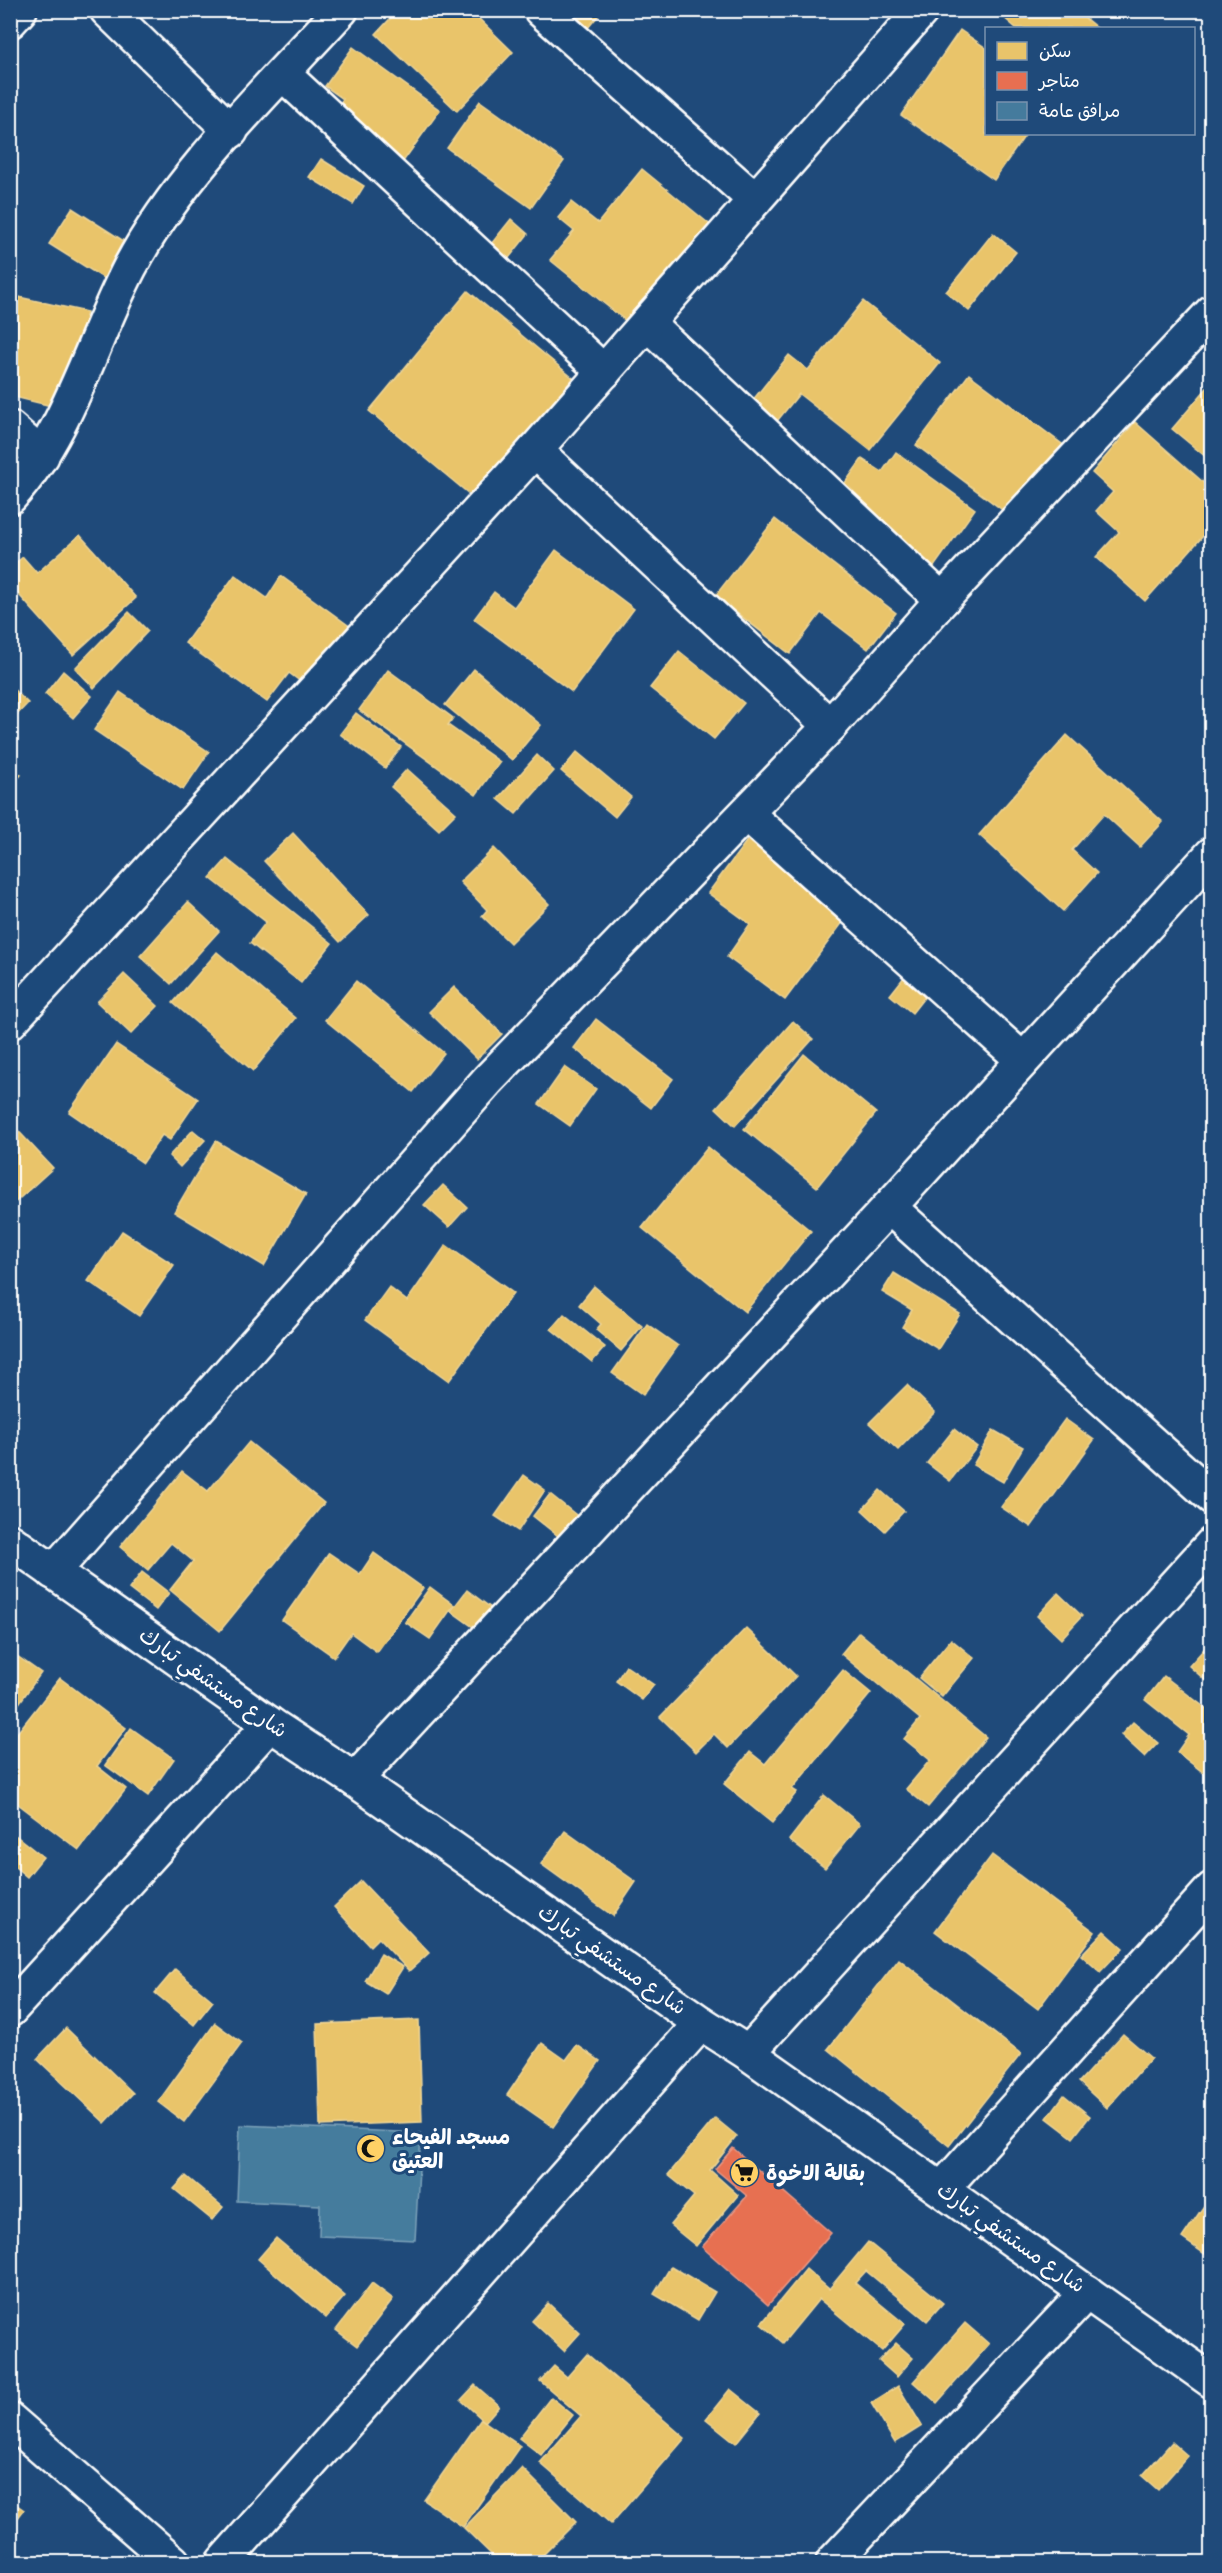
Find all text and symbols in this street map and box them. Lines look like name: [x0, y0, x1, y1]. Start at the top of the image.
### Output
legend: [985, 27, 1195, 135]
text: سكن: [1039, 40, 1071, 63]
text: متاجر: [1037, 70, 1080, 93]
text: مرافق عامة: [1039, 100, 1120, 123]
street label: شارع مستشفي تبارك: [131, 1622, 293, 1748]
street label: شارع مستشفي تبارك: [530, 1899, 692, 2025]
place label: مسجد الفيحاء العتيق: [392, 2124, 510, 2175]
mosque icon: مسجد الفيحاء العتيق: [355, 2133, 387, 2165]
supermarket icon: بقالة الاخوة: [729, 2157, 761, 2189]
place label: بقالة الاخوة: [766, 2160, 865, 2187]
street label: شارع مستشفي تبارك: [929, 2177, 1091, 2303]

